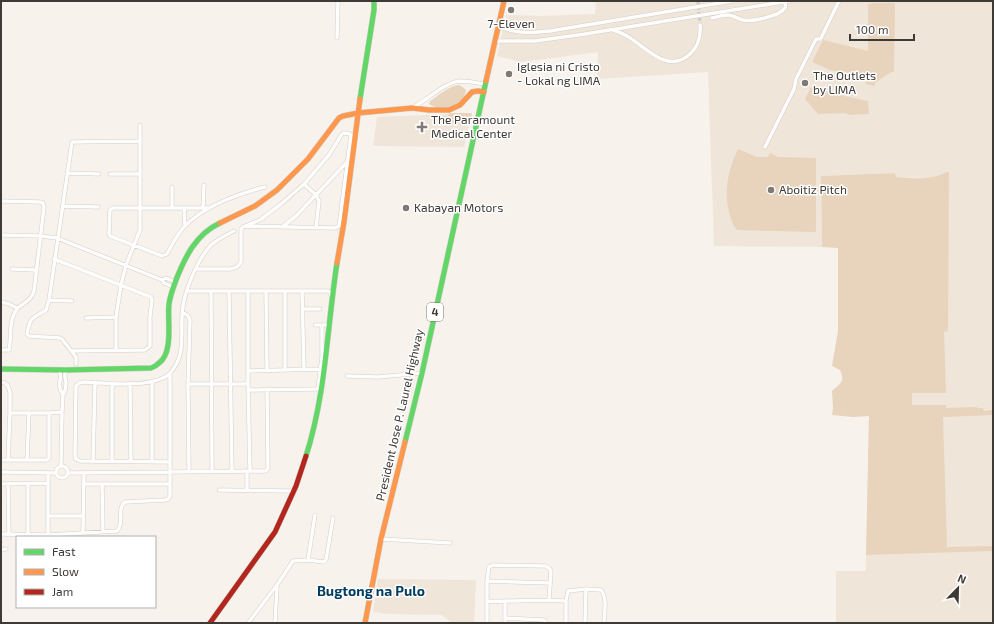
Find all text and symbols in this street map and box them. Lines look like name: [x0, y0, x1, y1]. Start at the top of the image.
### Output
marker: 7-Eleven: [506, 5, 516, 15]
place label: 7-Eleven: [487, 16, 535, 30]
scale bar: [850, 16, 914, 42]
text: 100 m: [856, 22, 888, 36]
place label: Iglesia ni Cristo - Lokal ng LIMA: [517, 59, 601, 87]
place label: The Outlets by LIMA: [813, 68, 876, 96]
marker: Iglesia ni Cristo - Lokal ng LIMA: [504, 69, 514, 79]
marker: The Outlets by LIMA: [800, 78, 810, 88]
place label: The Paramount Medical Center: [431, 112, 515, 140]
marker: The Paramount Medical Center: [416, 121, 428, 133]
place label: Aboitiz Pitch: [779, 182, 847, 196]
marker: Aboitiz Pitch: [766, 185, 776, 195]
place label: Kabayan Motors: [414, 200, 503, 214]
marker: Kabayan Motors: [401, 203, 411, 213]
road number: 4: [427, 303, 443, 321]
street label: President Jose P. Laurel Highway: [372, 327, 426, 502]
legend: [16, 536, 156, 608]
text: Fast: [52, 544, 76, 558]
text: Slow: [52, 564, 79, 578]
north arrow: [938, 568, 978, 608]
text: N: [956, 571, 968, 586]
district label: Bugtong na Pulo: [317, 582, 425, 599]
text: Jam: [52, 584, 73, 598]

